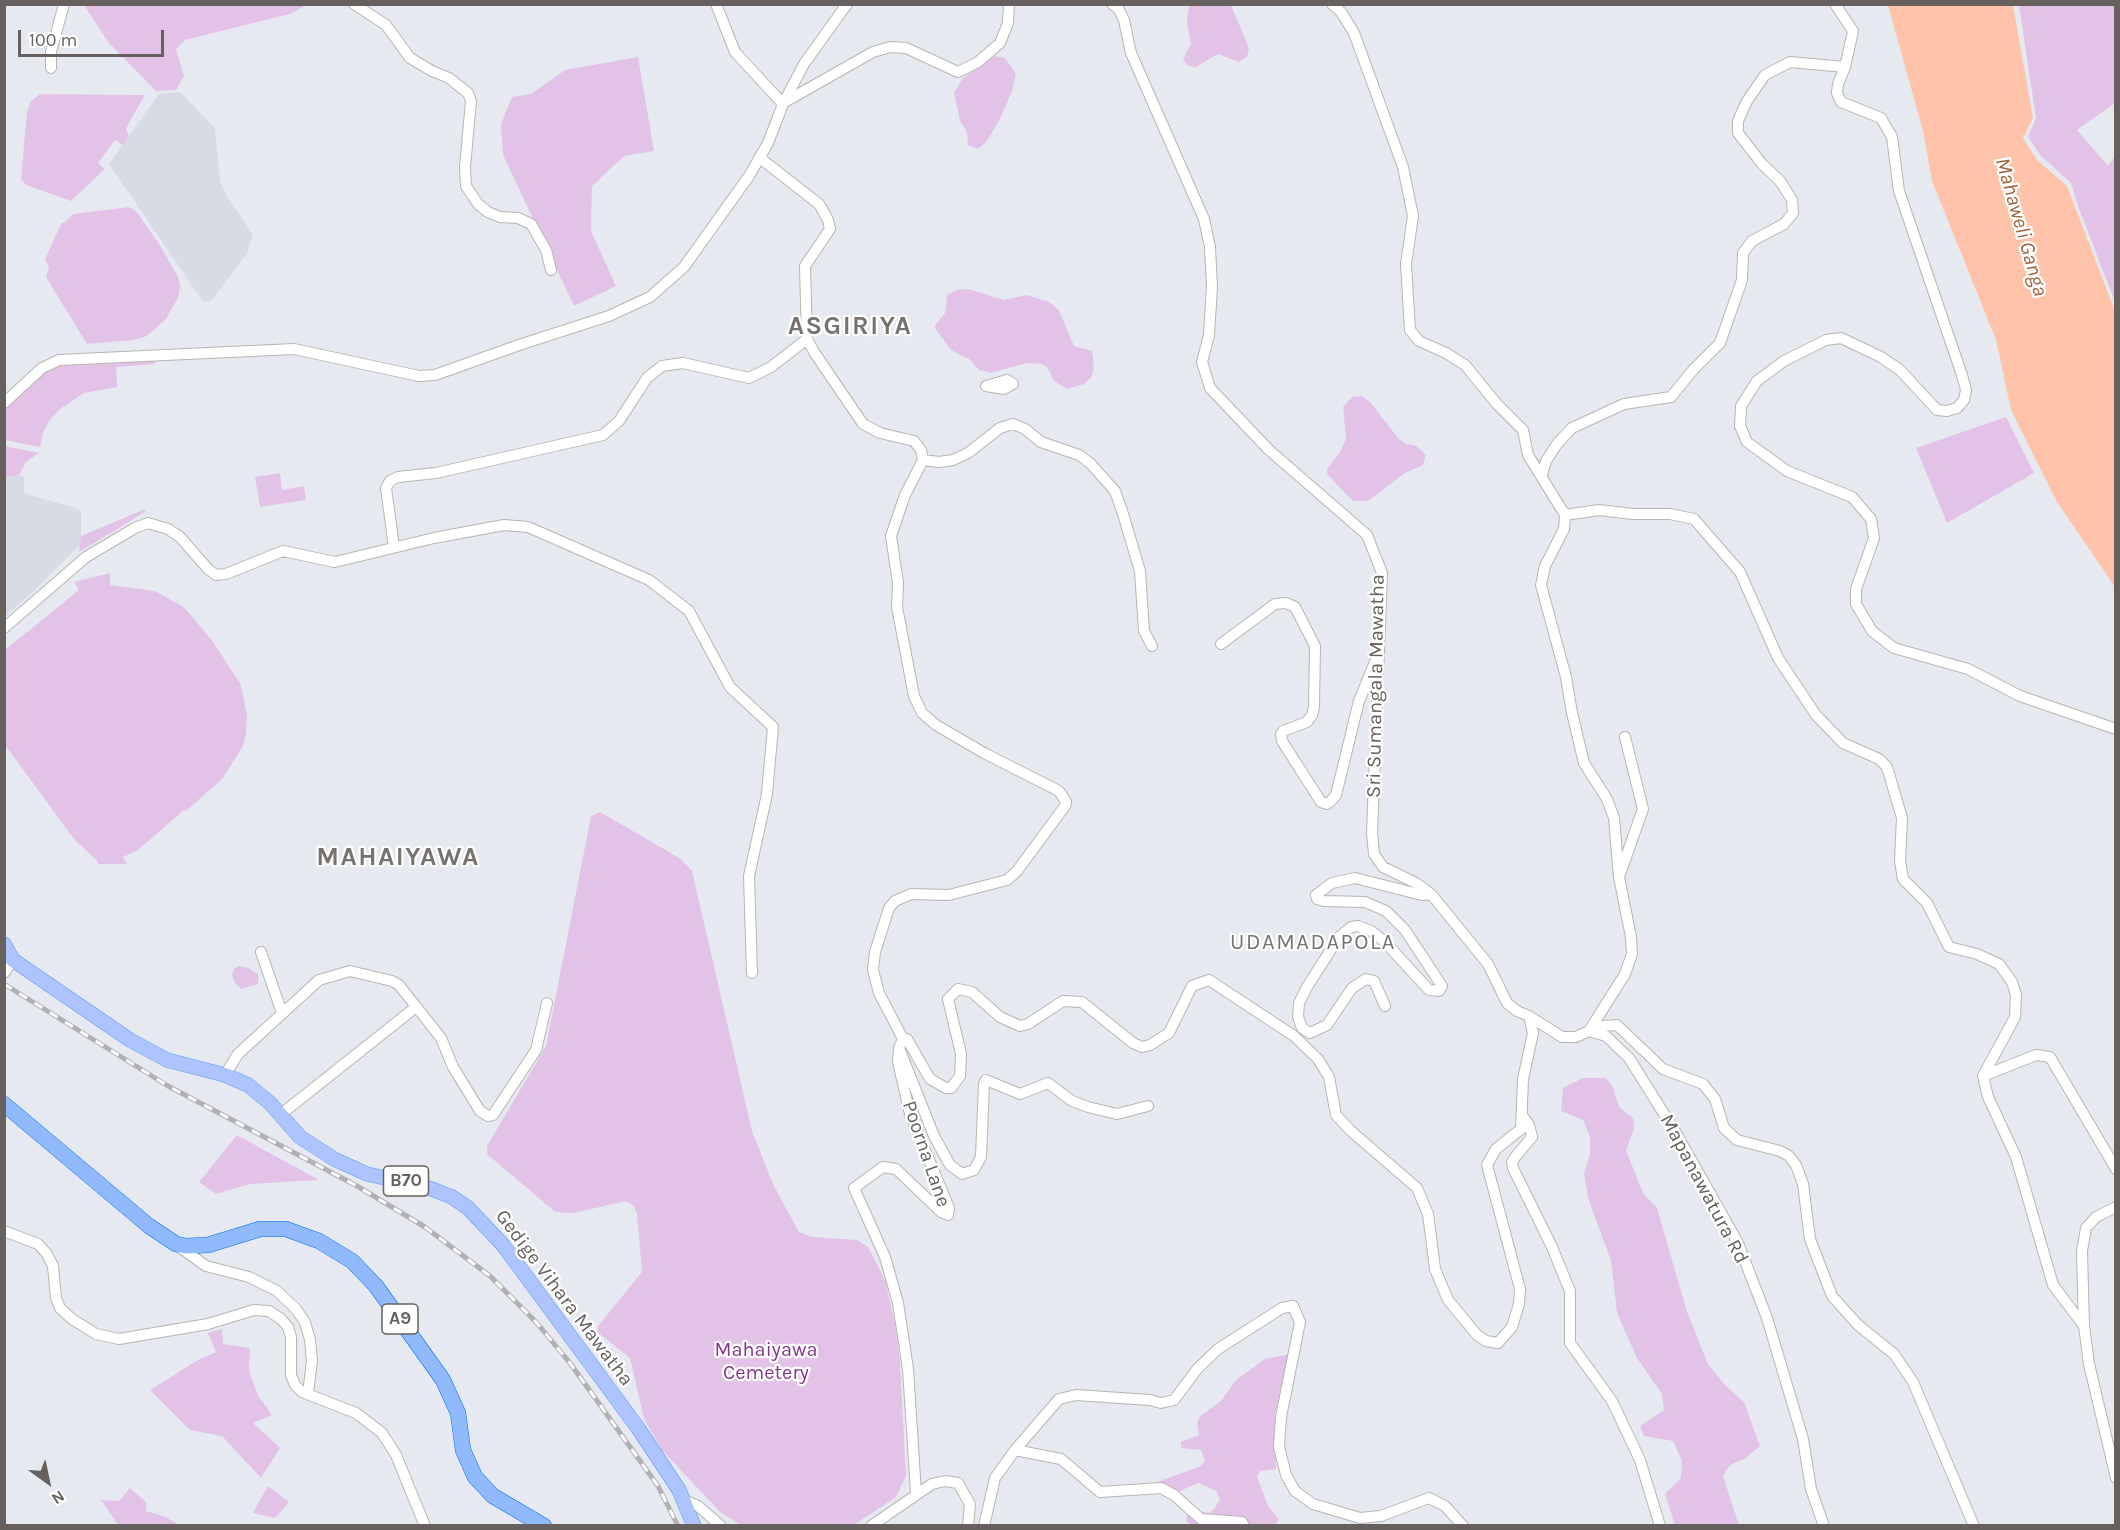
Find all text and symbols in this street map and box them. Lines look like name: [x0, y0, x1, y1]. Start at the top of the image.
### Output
scale bar: [21, 18, 166, 56]
text: 100 m: [29, 29, 77, 51]
water label: Mahaweli Ganga: [1989, 155, 2053, 299]
district label: ASGIRIYA: [788, 311, 912, 343]
street label: Sri Sumangala Mawatha: [1362, 574, 1390, 798]
district label: MAHAIYAWA: [316, 842, 480, 874]
district label: UDAMADAPOLA: [1230, 930, 1396, 956]
street label: Poorna Lane: [897, 1098, 955, 1210]
street label: Mapanawatura Rd: [1654, 1110, 1754, 1268]
road number: B70: [384, 1166, 428, 1196]
street label: Gedige Vihara Mawatha: [490, 1205, 638, 1391]
road number: A9: [382, 1304, 418, 1334]
park label: Mahaiyawa Cemetery: [715, 1338, 817, 1385]
north arrow: [18, 1452, 78, 1512]
text: N: [48, 1486, 68, 1509]

